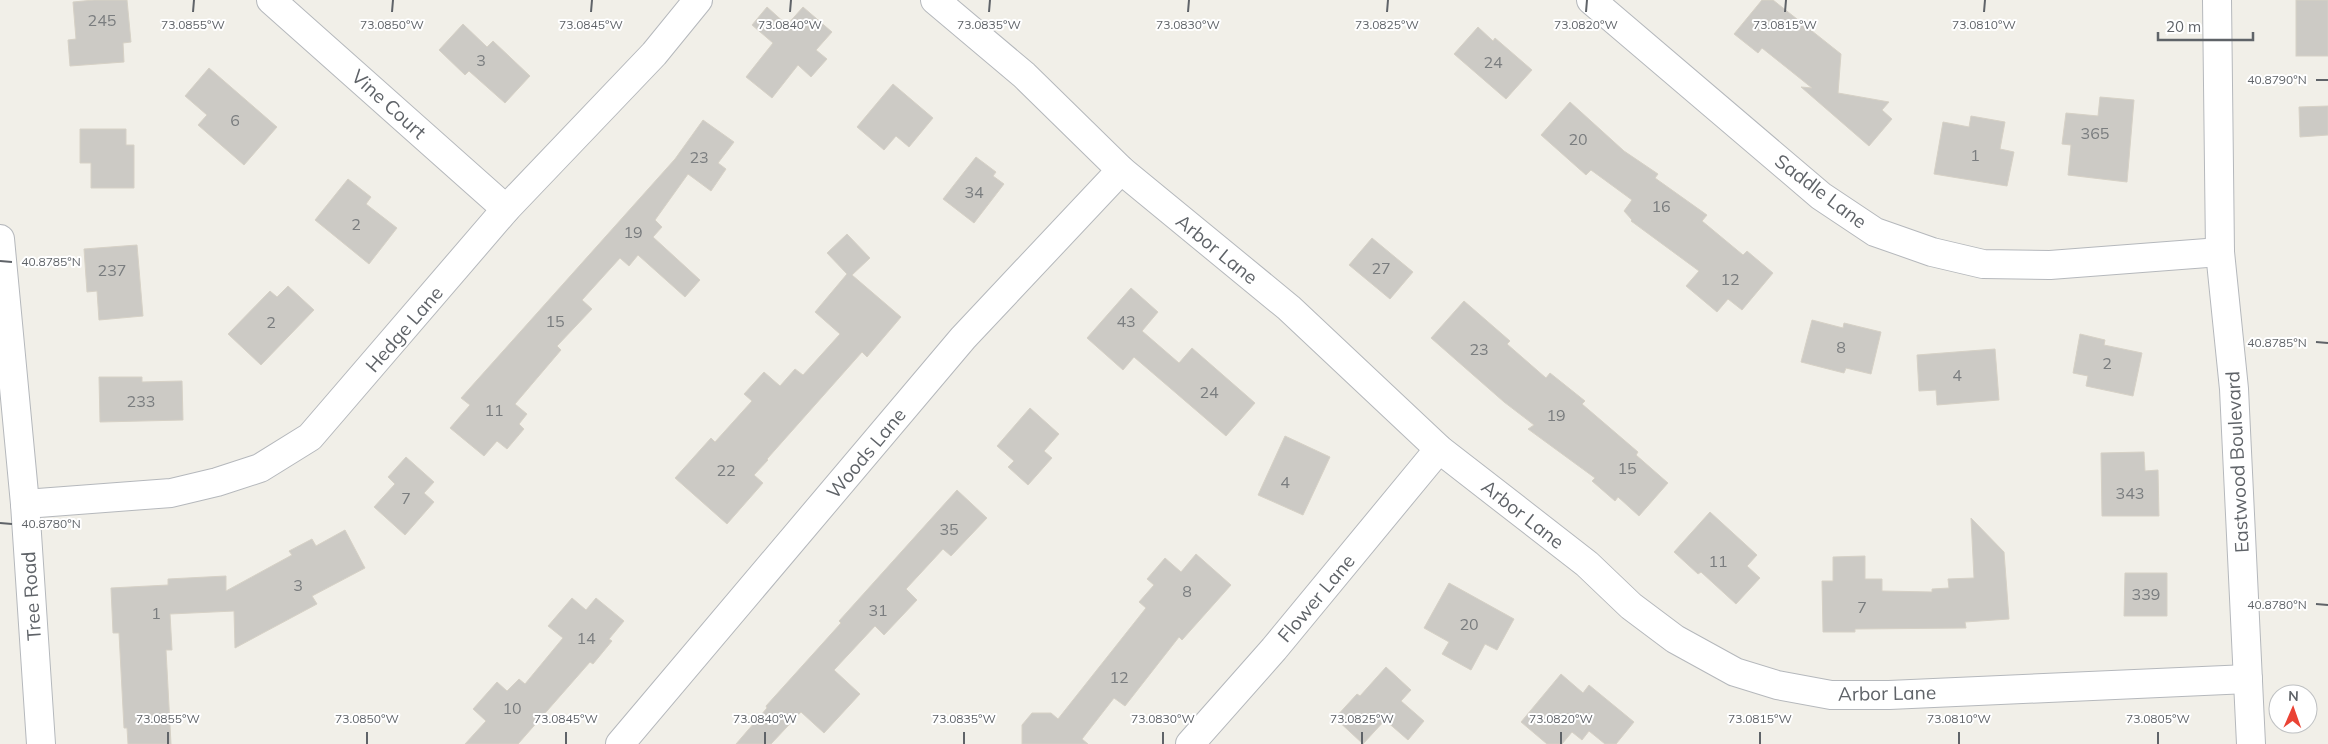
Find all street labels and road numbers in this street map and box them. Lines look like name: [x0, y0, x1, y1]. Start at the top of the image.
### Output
street label: Vine Court: [347, 64, 432, 144]
street label: Saddle Lane: [1770, 149, 1872, 233]
street label: Arbor Lane: [1171, 209, 1263, 289]
street label: Hedge Lane: [360, 281, 448, 377]
street label: Eastwood Boulevard: [2220, 371, 2254, 553]
street label: Woods Lane: [821, 403, 911, 503]
street label: Arbor Lane: [1477, 474, 1569, 554]
street label: Flower Lane: [1272, 549, 1360, 647]
street label: Tree Road: [16, 551, 46, 641]
street label: Arbor Lane: [1838, 680, 1936, 706]

